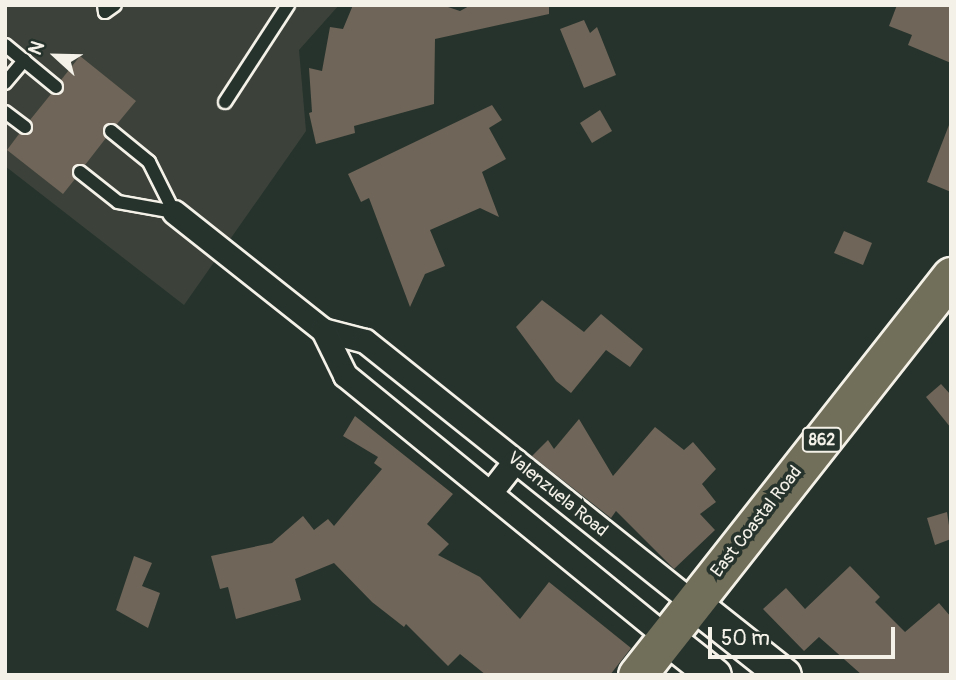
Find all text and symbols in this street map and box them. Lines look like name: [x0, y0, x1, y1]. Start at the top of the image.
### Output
north arrow: [21, 21, 91, 91]
text: N: [23, 38, 50, 59]
road number: 862: [801, 428, 843, 452]
street label: Valenzuela Road: [502, 448, 612, 542]
street label: East Coastal Road: [707, 462, 807, 582]
scale bar: [711, 614, 898, 658]
text: 50 m: [721, 625, 770, 652]

